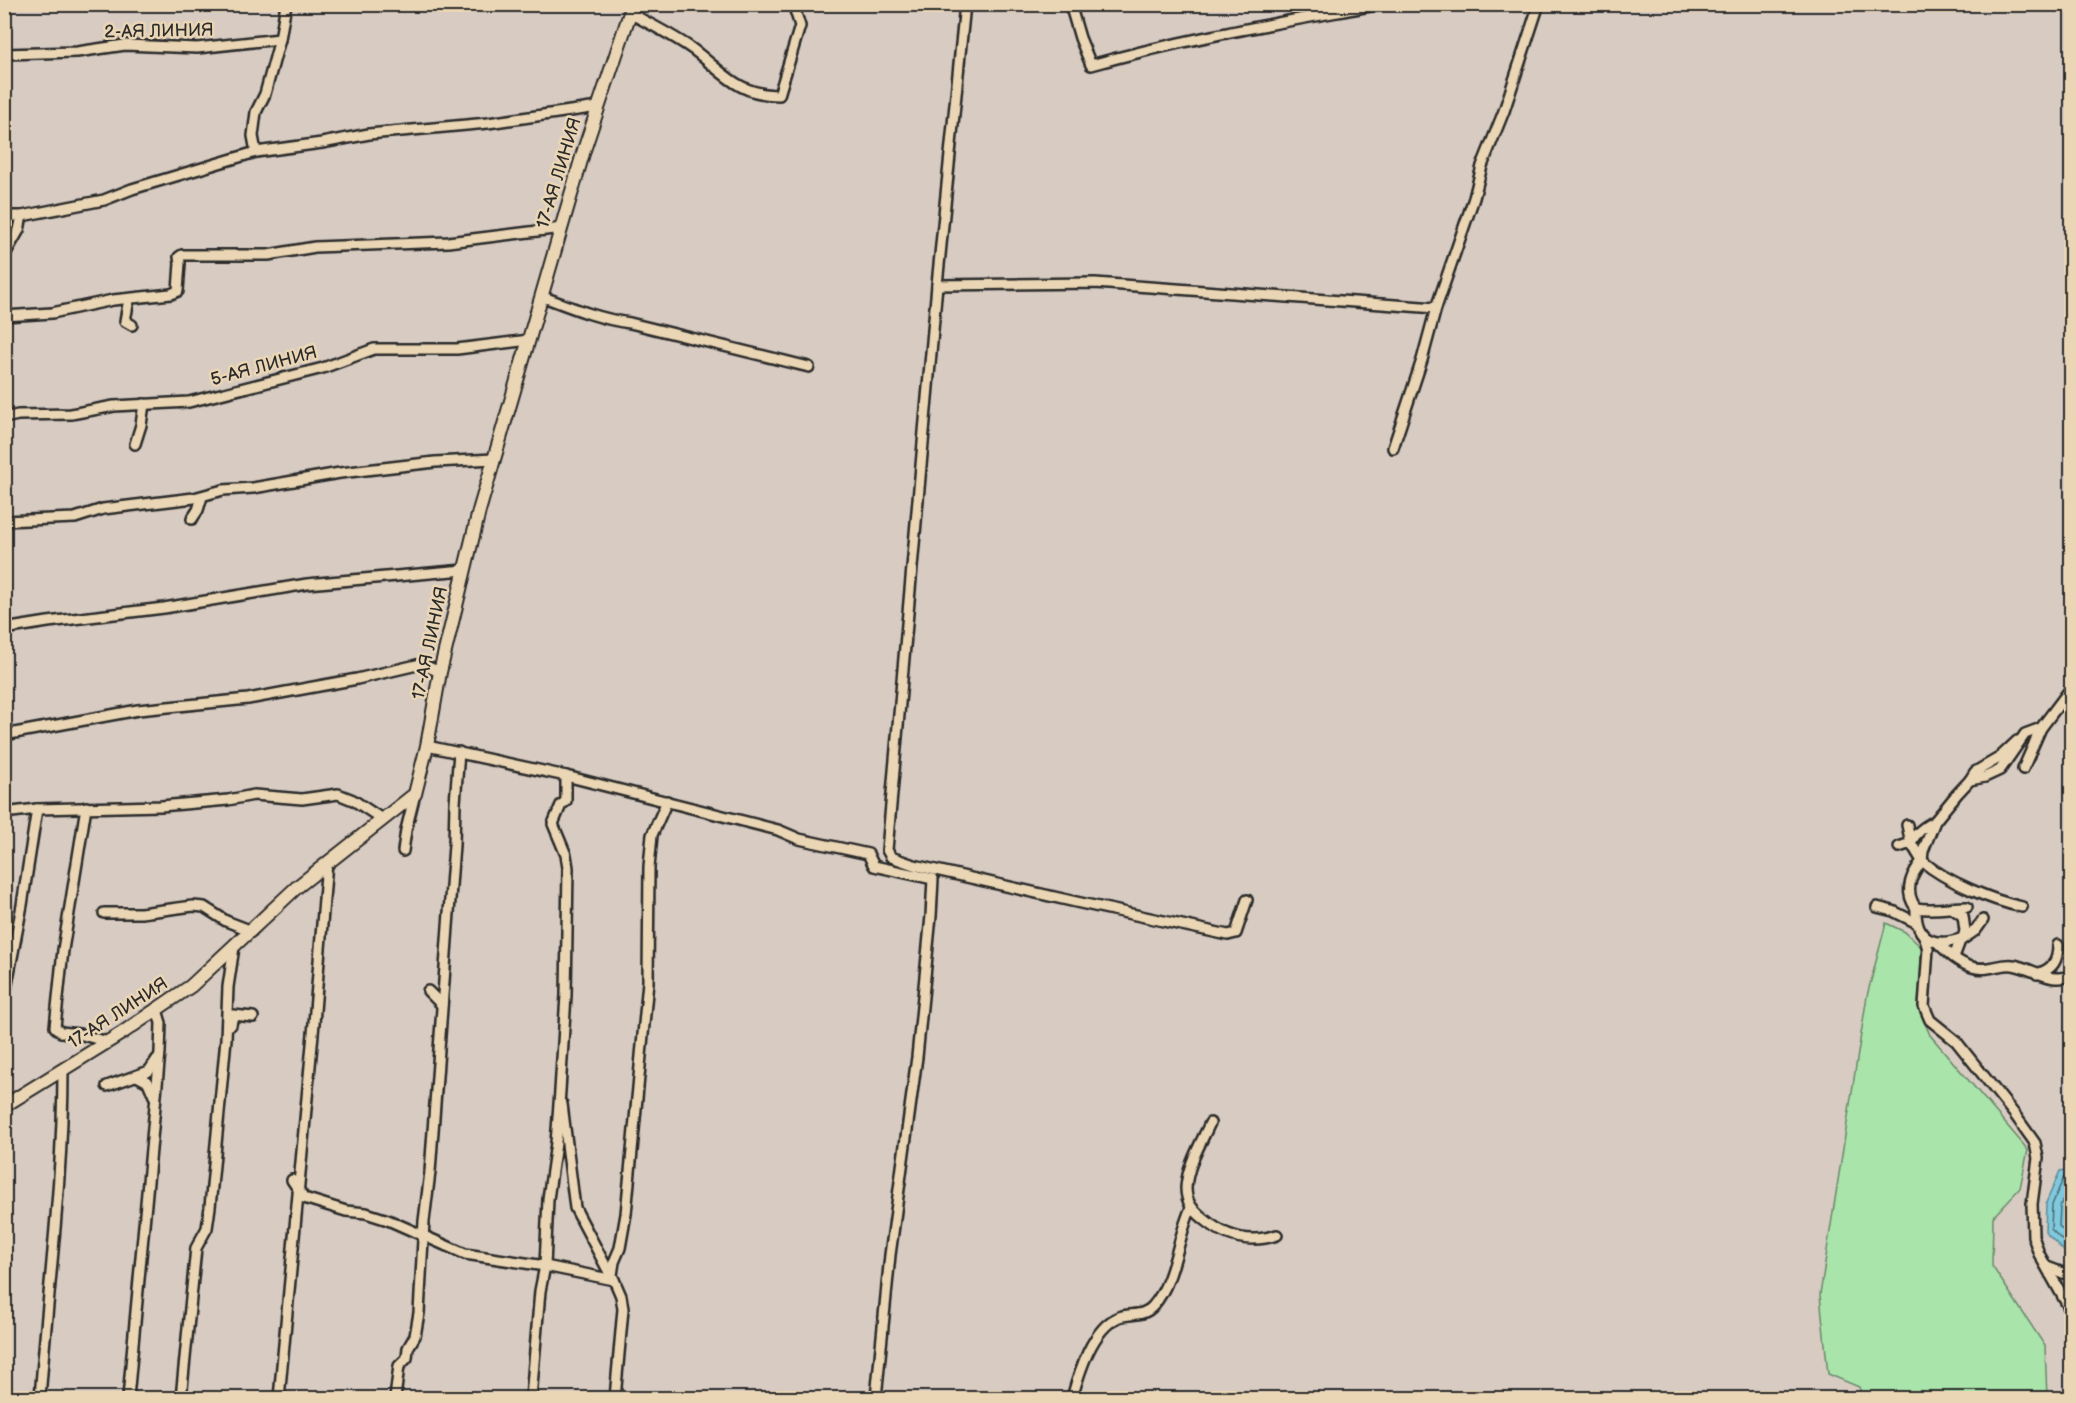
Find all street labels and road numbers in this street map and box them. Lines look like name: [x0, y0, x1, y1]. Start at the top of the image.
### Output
street label: 2-АЯ ЛИНИЯ: [104, 20, 214, 42]
street label: 17-АЯ ЛИНИЯ: [532, 115, 586, 231]
street label: 5-АЯ ЛИНИЯ: [208, 342, 320, 390]
street label: 17-АЯ ЛИНИЯ: [408, 585, 452, 701]
street label: 17-АЯ ЛИНИЯ: [64, 973, 172, 1053]

